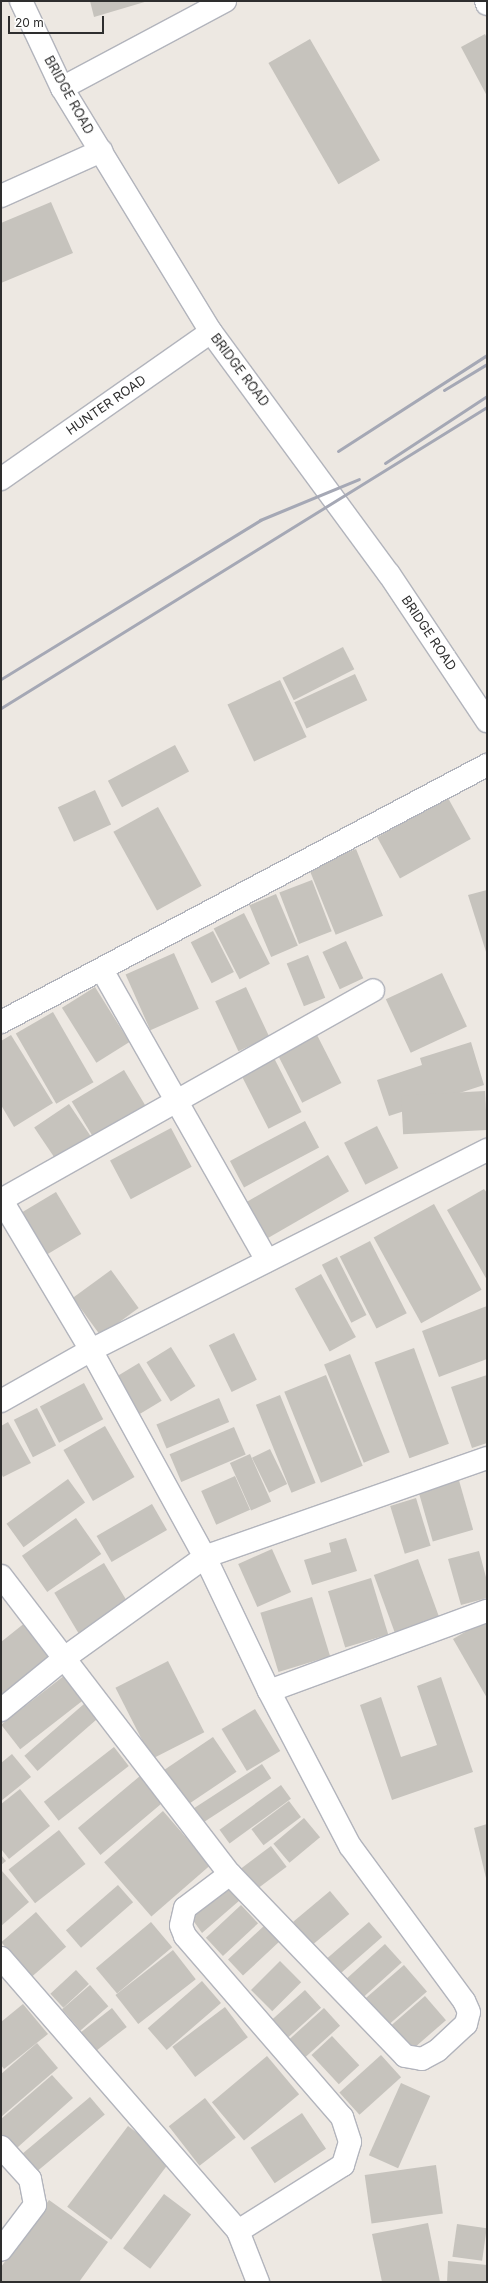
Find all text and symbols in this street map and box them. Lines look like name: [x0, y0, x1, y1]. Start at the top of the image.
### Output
scale bar: [10, 8, 106, 34]
text: 20 m: [15, 15, 44, 30]
street label: BRIDGE ROAD: [41, 53, 97, 137]
street label: BRIDGE ROAD: [208, 331, 272, 409]
street label: HUNTER ROAD: [63, 372, 149, 438]
street label: BRIDGE ROAD: [398, 593, 460, 673]

